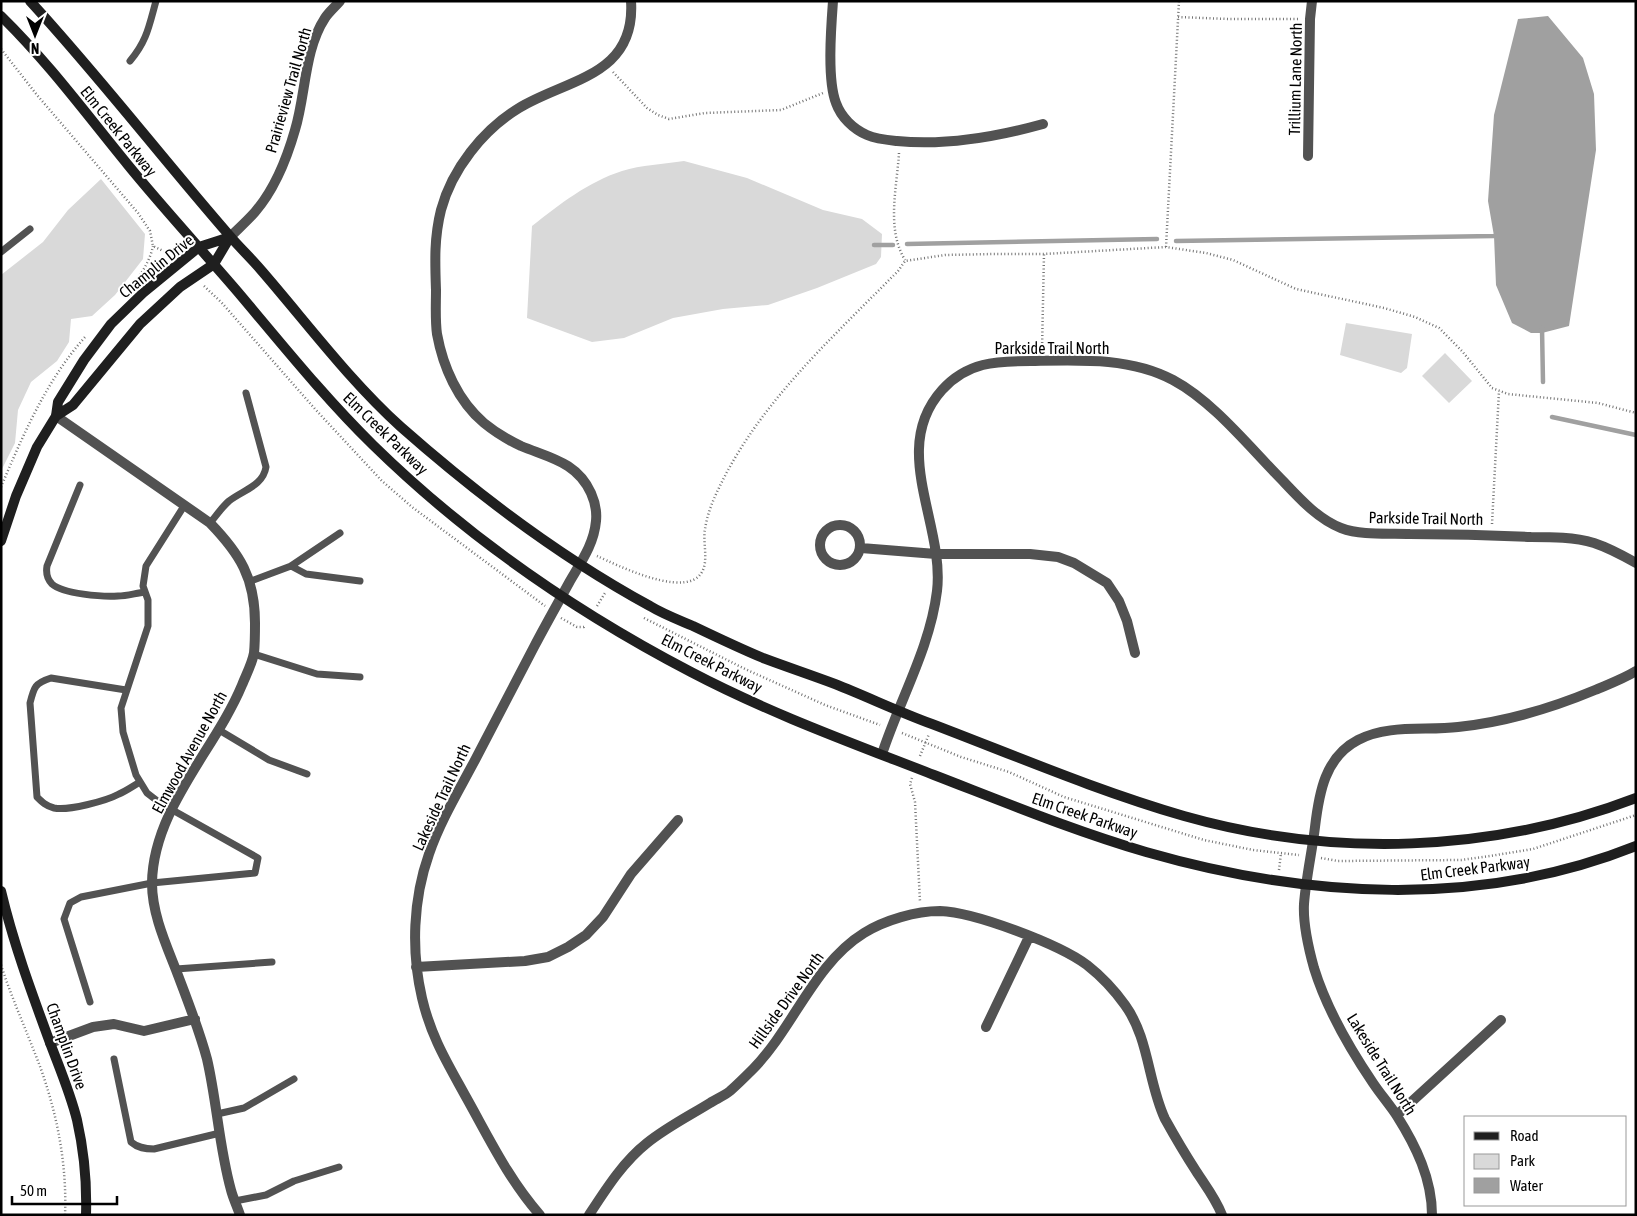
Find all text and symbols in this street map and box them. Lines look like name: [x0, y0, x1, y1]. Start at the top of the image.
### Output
north arrow: [10, 10, 60, 60]
street label: Trillium Lane North: [1285, 22, 1305, 136]
street label: Prairieview Trail North: [261, 25, 315, 155]
text: N: [31, 40, 39, 56]
street label: Elm Creek Parkway: [76, 82, 161, 181]
street label: Champlin Drive: [115, 231, 197, 302]
street label: Parkside Trail North: [995, 339, 1110, 357]
street label: Elm Creek Parkway: [339, 388, 432, 479]
street label: Parkside Trail North: [1368, 508, 1484, 528]
street label: Elm Creek Parkway: [658, 630, 766, 697]
street label: Elmwood Avenue North: [148, 688, 230, 816]
street label: Lakeside Trail North: [408, 741, 474, 853]
street label: Elm Creek Parkway: [1029, 789, 1141, 843]
street label: Elm Creek Parkway: [1419, 852, 1531, 885]
street label: Hillside Drive North: [745, 948, 827, 1052]
street label: Champlin Drive: [42, 1000, 91, 1092]
street label: Lakeside Trail North: [1344, 1010, 1420, 1118]
legend: [1464, 1116, 1627, 1206]
text: Road: [1510, 1127, 1539, 1144]
text: Park: [1510, 1152, 1535, 1169]
scale bar: [12, 1174, 118, 1206]
text: Water: [1510, 1177, 1543, 1194]
text: 50 m: [20, 1182, 47, 1199]

